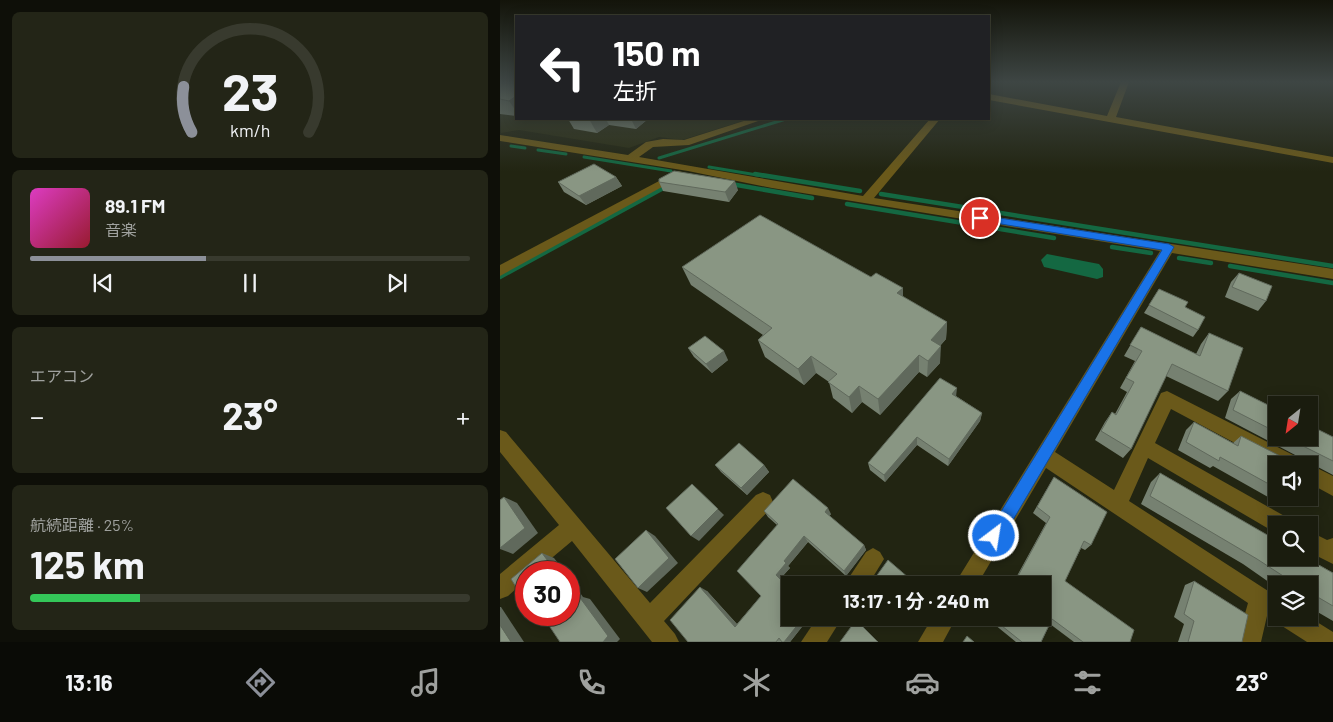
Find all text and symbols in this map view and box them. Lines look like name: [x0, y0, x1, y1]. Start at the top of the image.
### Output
text: 150 m: [613, 31, 700, 73]
icon: left: [530, 35, 595, 100]
text: 23: [222, 59, 278, 121]
text: 左折: [613, 77, 657, 103]
text: km/h: [230, 119, 270, 141]
text: 89.1 FM: [105, 194, 165, 217]
pin: [959, 197, 1001, 239]
icon: arrive: [966, 204, 994, 232]
text: 音楽: [105, 220, 137, 239]
icon: previous: [89, 269, 117, 297]
icon: pause: [236, 269, 264, 297]
icon: next: [383, 269, 411, 297]
text: エアコン: [30, 366, 94, 385]
text: 23°: [222, 392, 278, 438]
north arrow: [1268, 396, 1318, 446]
map controls: [1268, 396, 1318, 626]
text: −: [30, 399, 44, 433]
text: +: [456, 399, 470, 433]
button: sound: [1268, 456, 1318, 506]
position arrow: [967, 509, 1019, 561]
text: 航続距離 · 25%: [30, 515, 134, 534]
button: search: [1268, 516, 1318, 566]
text: 125 km: [30, 541, 145, 587]
speed limit sign: 30: [515, 561, 580, 626]
button: layers: [1268, 576, 1318, 626]
text: 13:17 · 1 分 · 240 m: [843, 589, 989, 612]
icon: directions: [243, 665, 278, 700]
icon: music: [408, 665, 443, 700]
icon: phone: [574, 665, 609, 700]
icon: climate: [739, 665, 774, 700]
icon: car: [905, 665, 940, 700]
icon: filters: [1070, 665, 1105, 700]
text: 13:16: [65, 669, 113, 695]
text: 23°: [1236, 669, 1268, 695]

